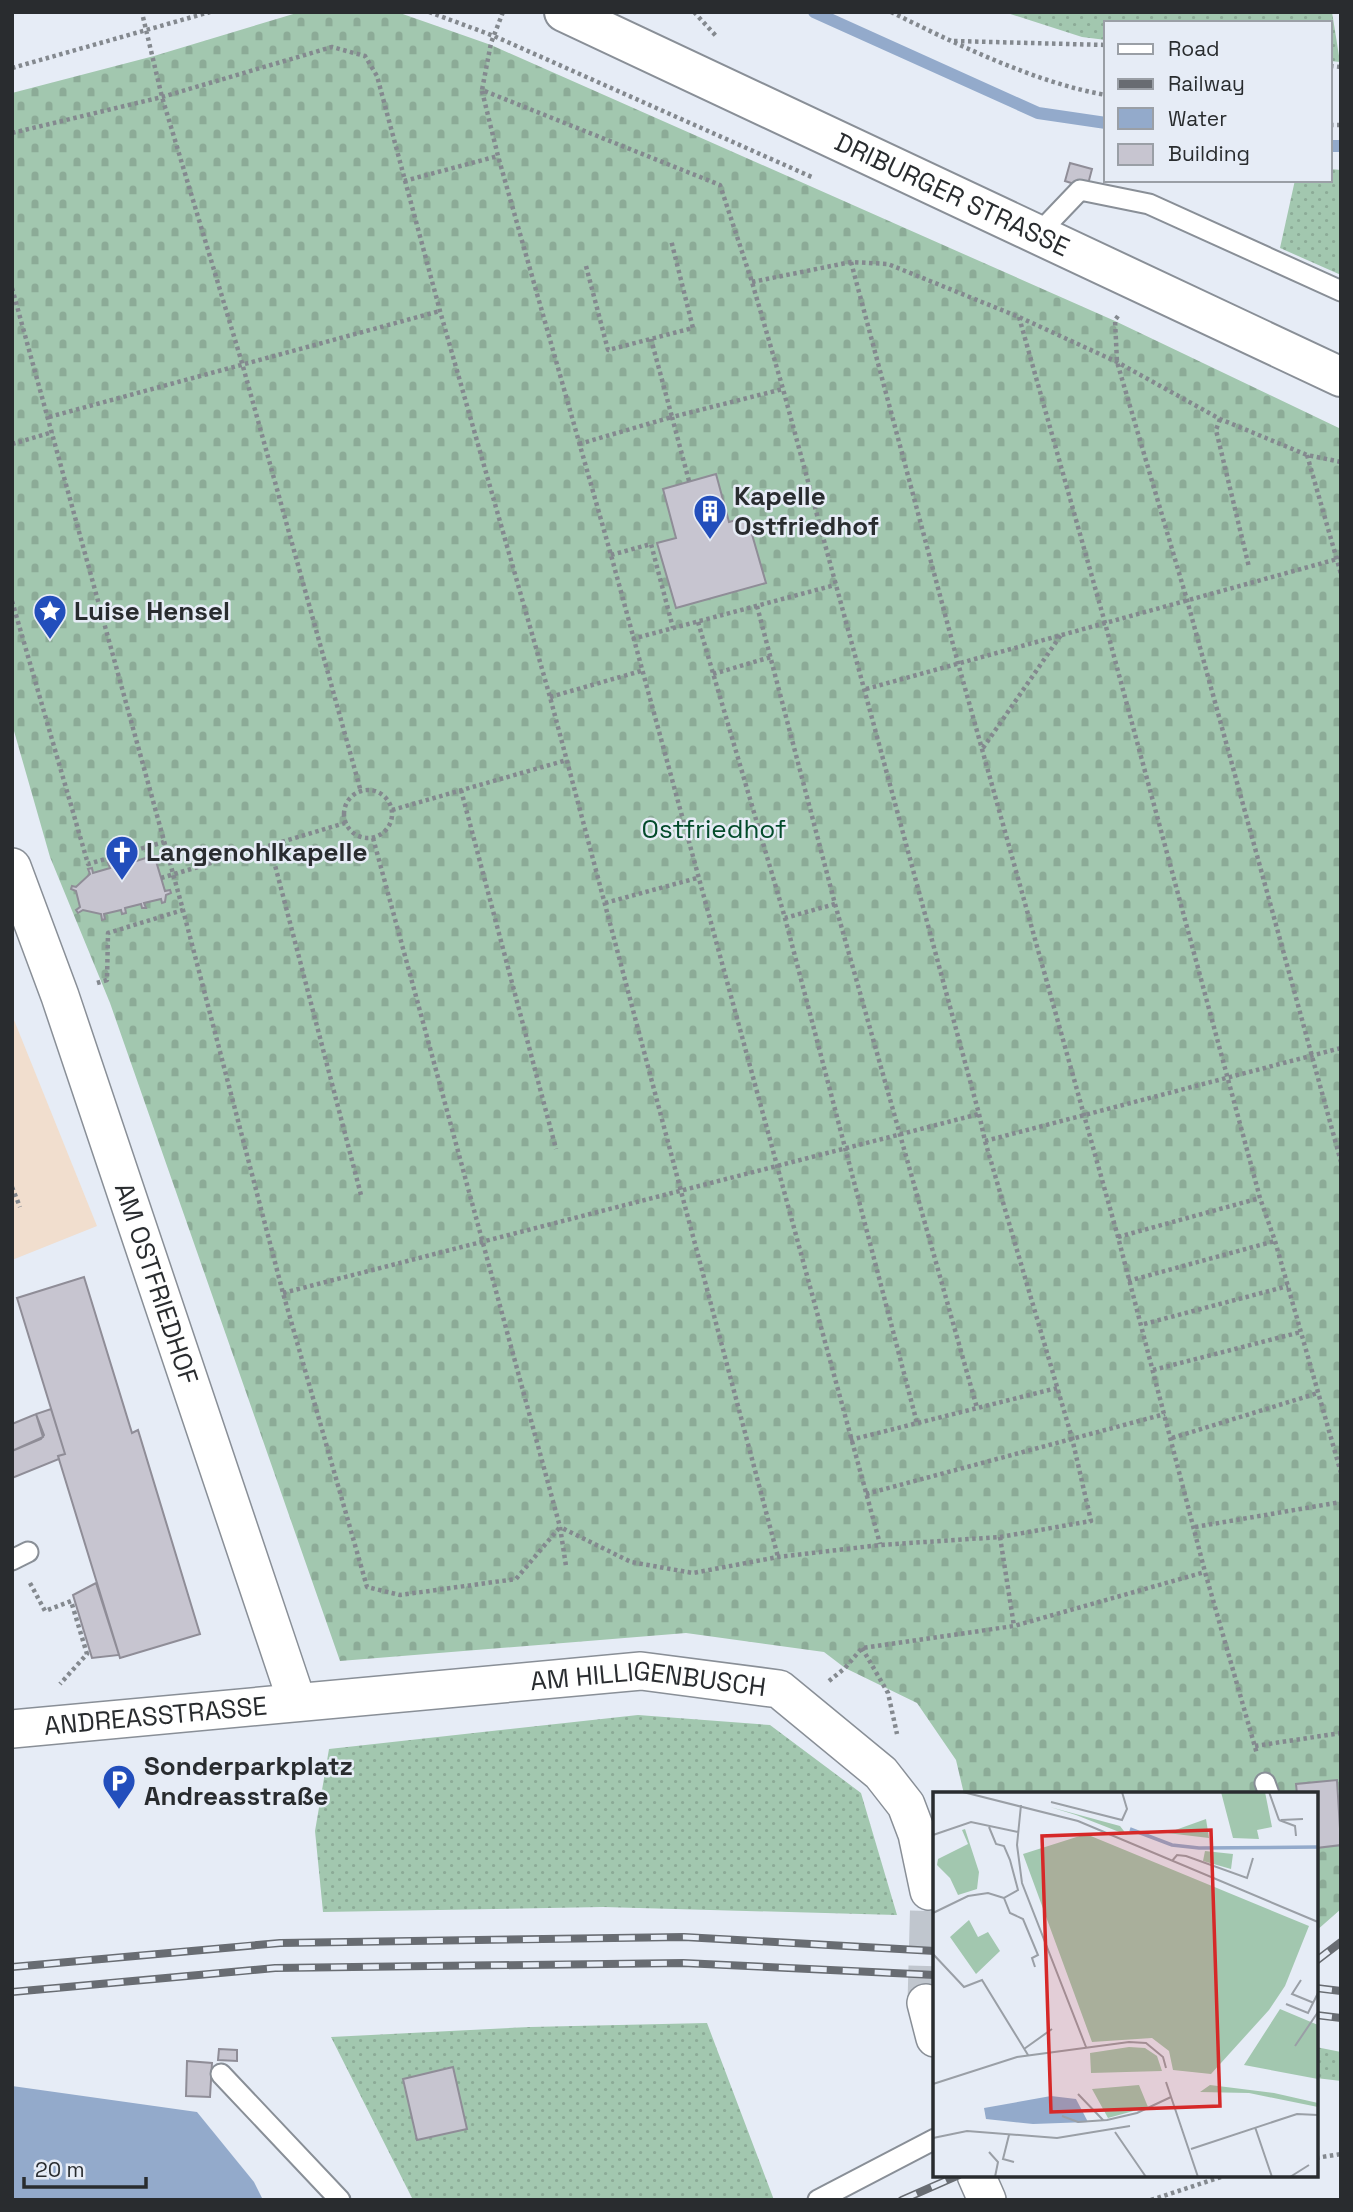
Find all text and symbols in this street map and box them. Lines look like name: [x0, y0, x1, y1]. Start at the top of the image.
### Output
legend: [1104, 21, 1332, 182]
text: Road: [1168, 35, 1220, 62]
text: Railway: [1168, 70, 1245, 97]
text: Water: [1168, 105, 1227, 132]
street label: DRIBURGER STRASSE: [829, 125, 1075, 264]
text: Building: [1168, 140, 1250, 167]
place label: Kapelle Ostfriedhof: [734, 479, 879, 543]
building icon: Kapelle Ostfriedhof: [691, 492, 729, 541]
place icon: Luise Hensel: [31, 592, 69, 641]
place label: Luise Hensel: [74, 594, 230, 628]
park label: Ostfriedhof: [642, 812, 786, 846]
church icon: Langenohlkapelle: [103, 833, 141, 882]
place label: Langenohlkapelle: [146, 835, 367, 869]
street label: AM OSTFRIEDHOF: [107, 1178, 206, 1389]
street label: AM HILLIGENBUSCH: [529, 1653, 768, 1704]
street label: ANDREASSTRASSE: [42, 1689, 268, 1743]
place label: Sonderparkplatz Andreasstraße: [144, 1749, 353, 1813]
parking icon: Sonderparkplatz Andreasstraße: [100, 1762, 138, 1811]
inset map: [933, 1792, 1318, 2177]
scale bar: [24, 2146, 147, 2190]
text: 20 m: [35, 2156, 85, 2183]

